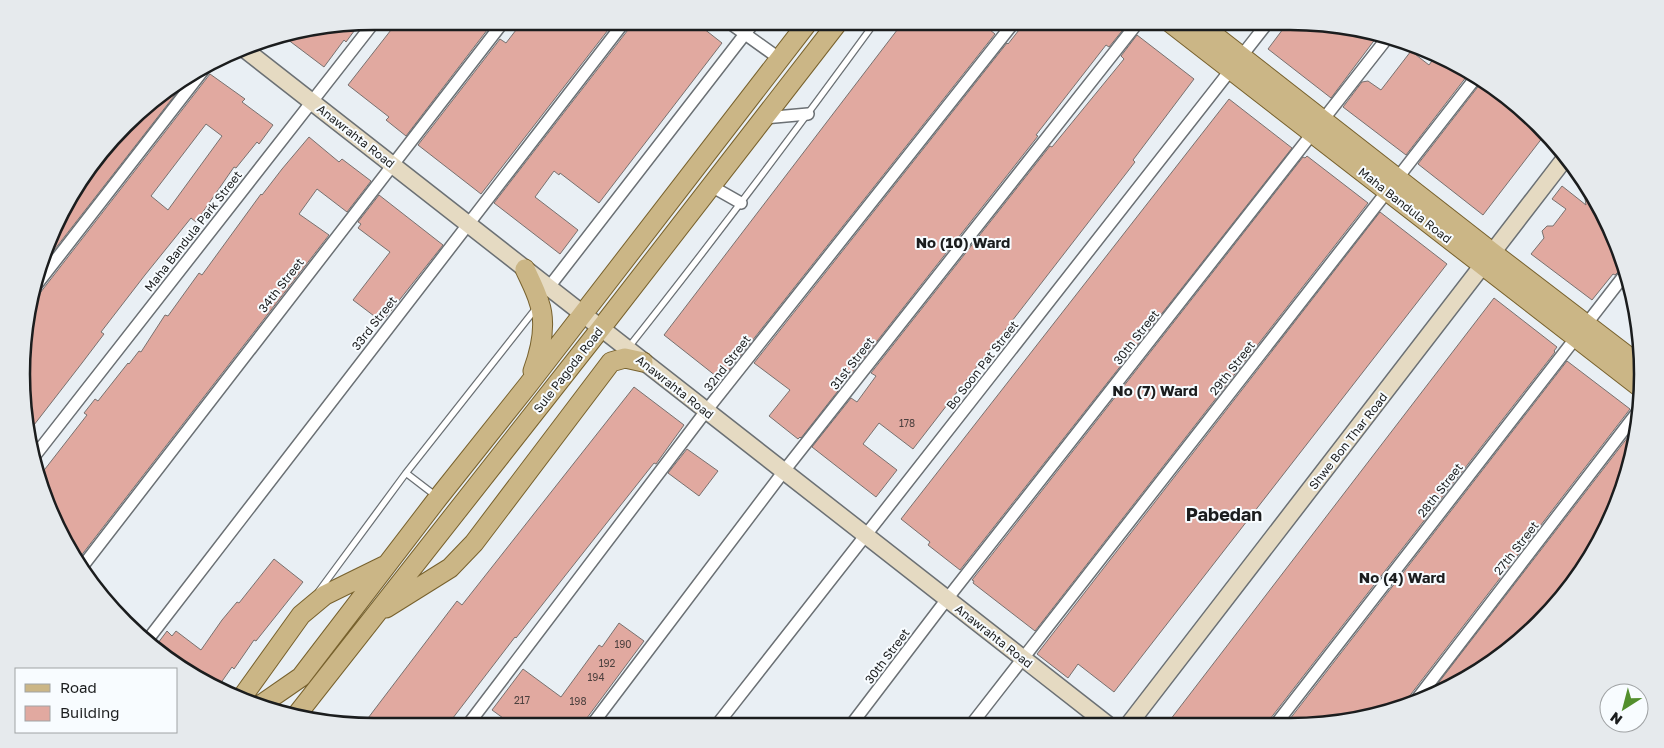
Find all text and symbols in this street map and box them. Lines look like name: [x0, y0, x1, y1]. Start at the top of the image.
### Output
street label: Anawrahta Road: [314, 101, 398, 171]
street label: Maha Bandula Road: [1355, 164, 1455, 246]
street label: Maha Bandula Park Street: [141, 167, 245, 294]
district label: No (10) Ward: [916, 233, 1010, 251]
street label: 34th Street: [255, 255, 307, 315]
street label: 33rd Street: [348, 293, 400, 353]
street label: 30th Street: [1110, 307, 1162, 367]
street label: Bo Soon Pat Street: [943, 318, 1021, 412]
street label: Sule Pagoda Road: [530, 324, 606, 416]
street label: 32nd Street: [700, 332, 754, 394]
street label: 31st Street: [827, 334, 877, 392]
street label: 29th Street: [1206, 338, 1258, 398]
street label: Anawrahta Road: [633, 352, 717, 422]
district label: No (7) Ward: [1112, 381, 1198, 399]
street label: Shwe Bon Thar Road: [1306, 390, 1390, 492]
house number: 178: [899, 417, 915, 429]
street label: 28th Street: [1414, 460, 1466, 520]
district label: Pabedan: [1186, 503, 1262, 525]
street label: 27th Street: [1490, 518, 1542, 578]
district label: No (4) Ward: [1359, 568, 1445, 586]
street label: Anawrahta Road: [952, 601, 1036, 671]
street label: 30th Street: [861, 625, 913, 687]
house number: 190: [614, 638, 632, 650]
house number: 192: [599, 657, 616, 669]
legend: [15, 668, 178, 733]
house number: 194: [588, 671, 605, 683]
text: Road: [60, 678, 97, 696]
north arrow: [1599, 683, 1649, 733]
house number: 217: [514, 694, 530, 706]
house number: 198: [570, 695, 587, 707]
text: Building: [60, 703, 120, 721]
text: N: [1607, 709, 1625, 729]

